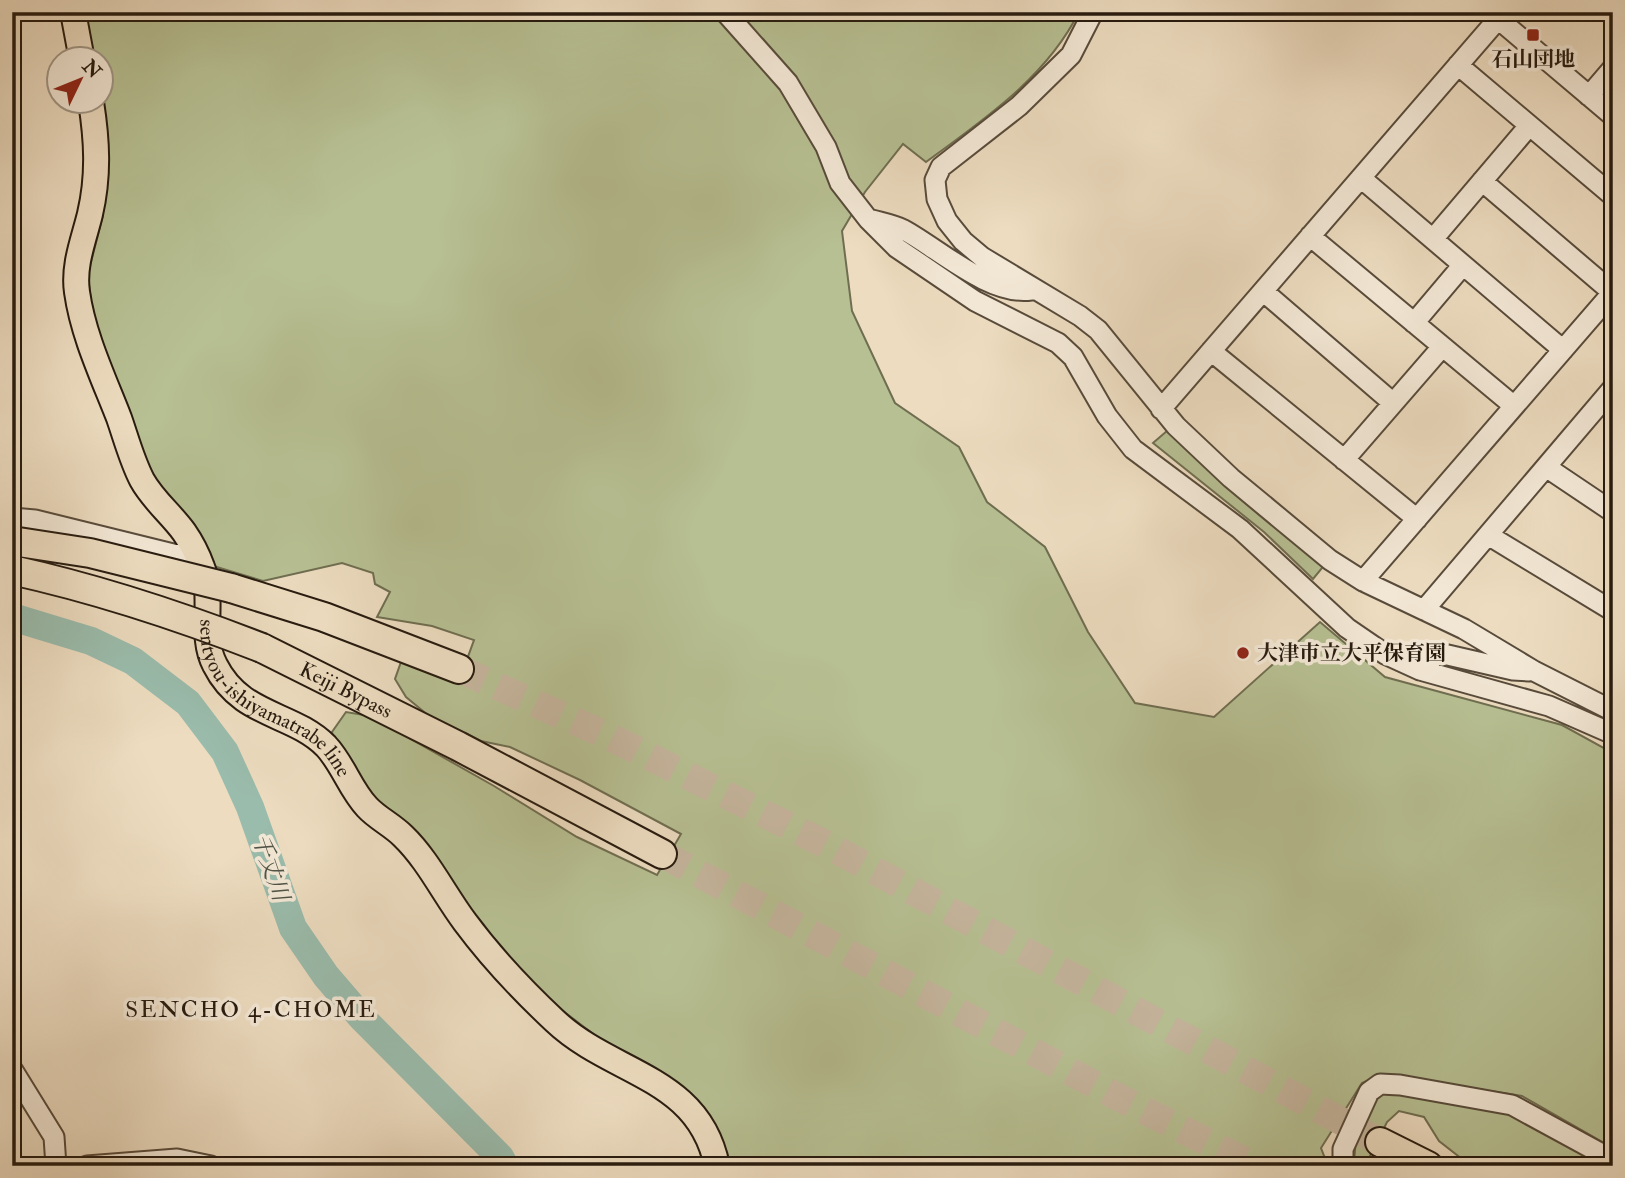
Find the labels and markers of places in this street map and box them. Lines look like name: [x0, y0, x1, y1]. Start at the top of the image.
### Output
marker: 石山団地: [1525, 27, 1541, 43]
place label: 石山団地: [1491, 46, 1575, 73]
place label: 大津市立大平保育園: [1257, 640, 1446, 667]
marker: 大津市立大平保育園: [1235, 645, 1251, 661]

